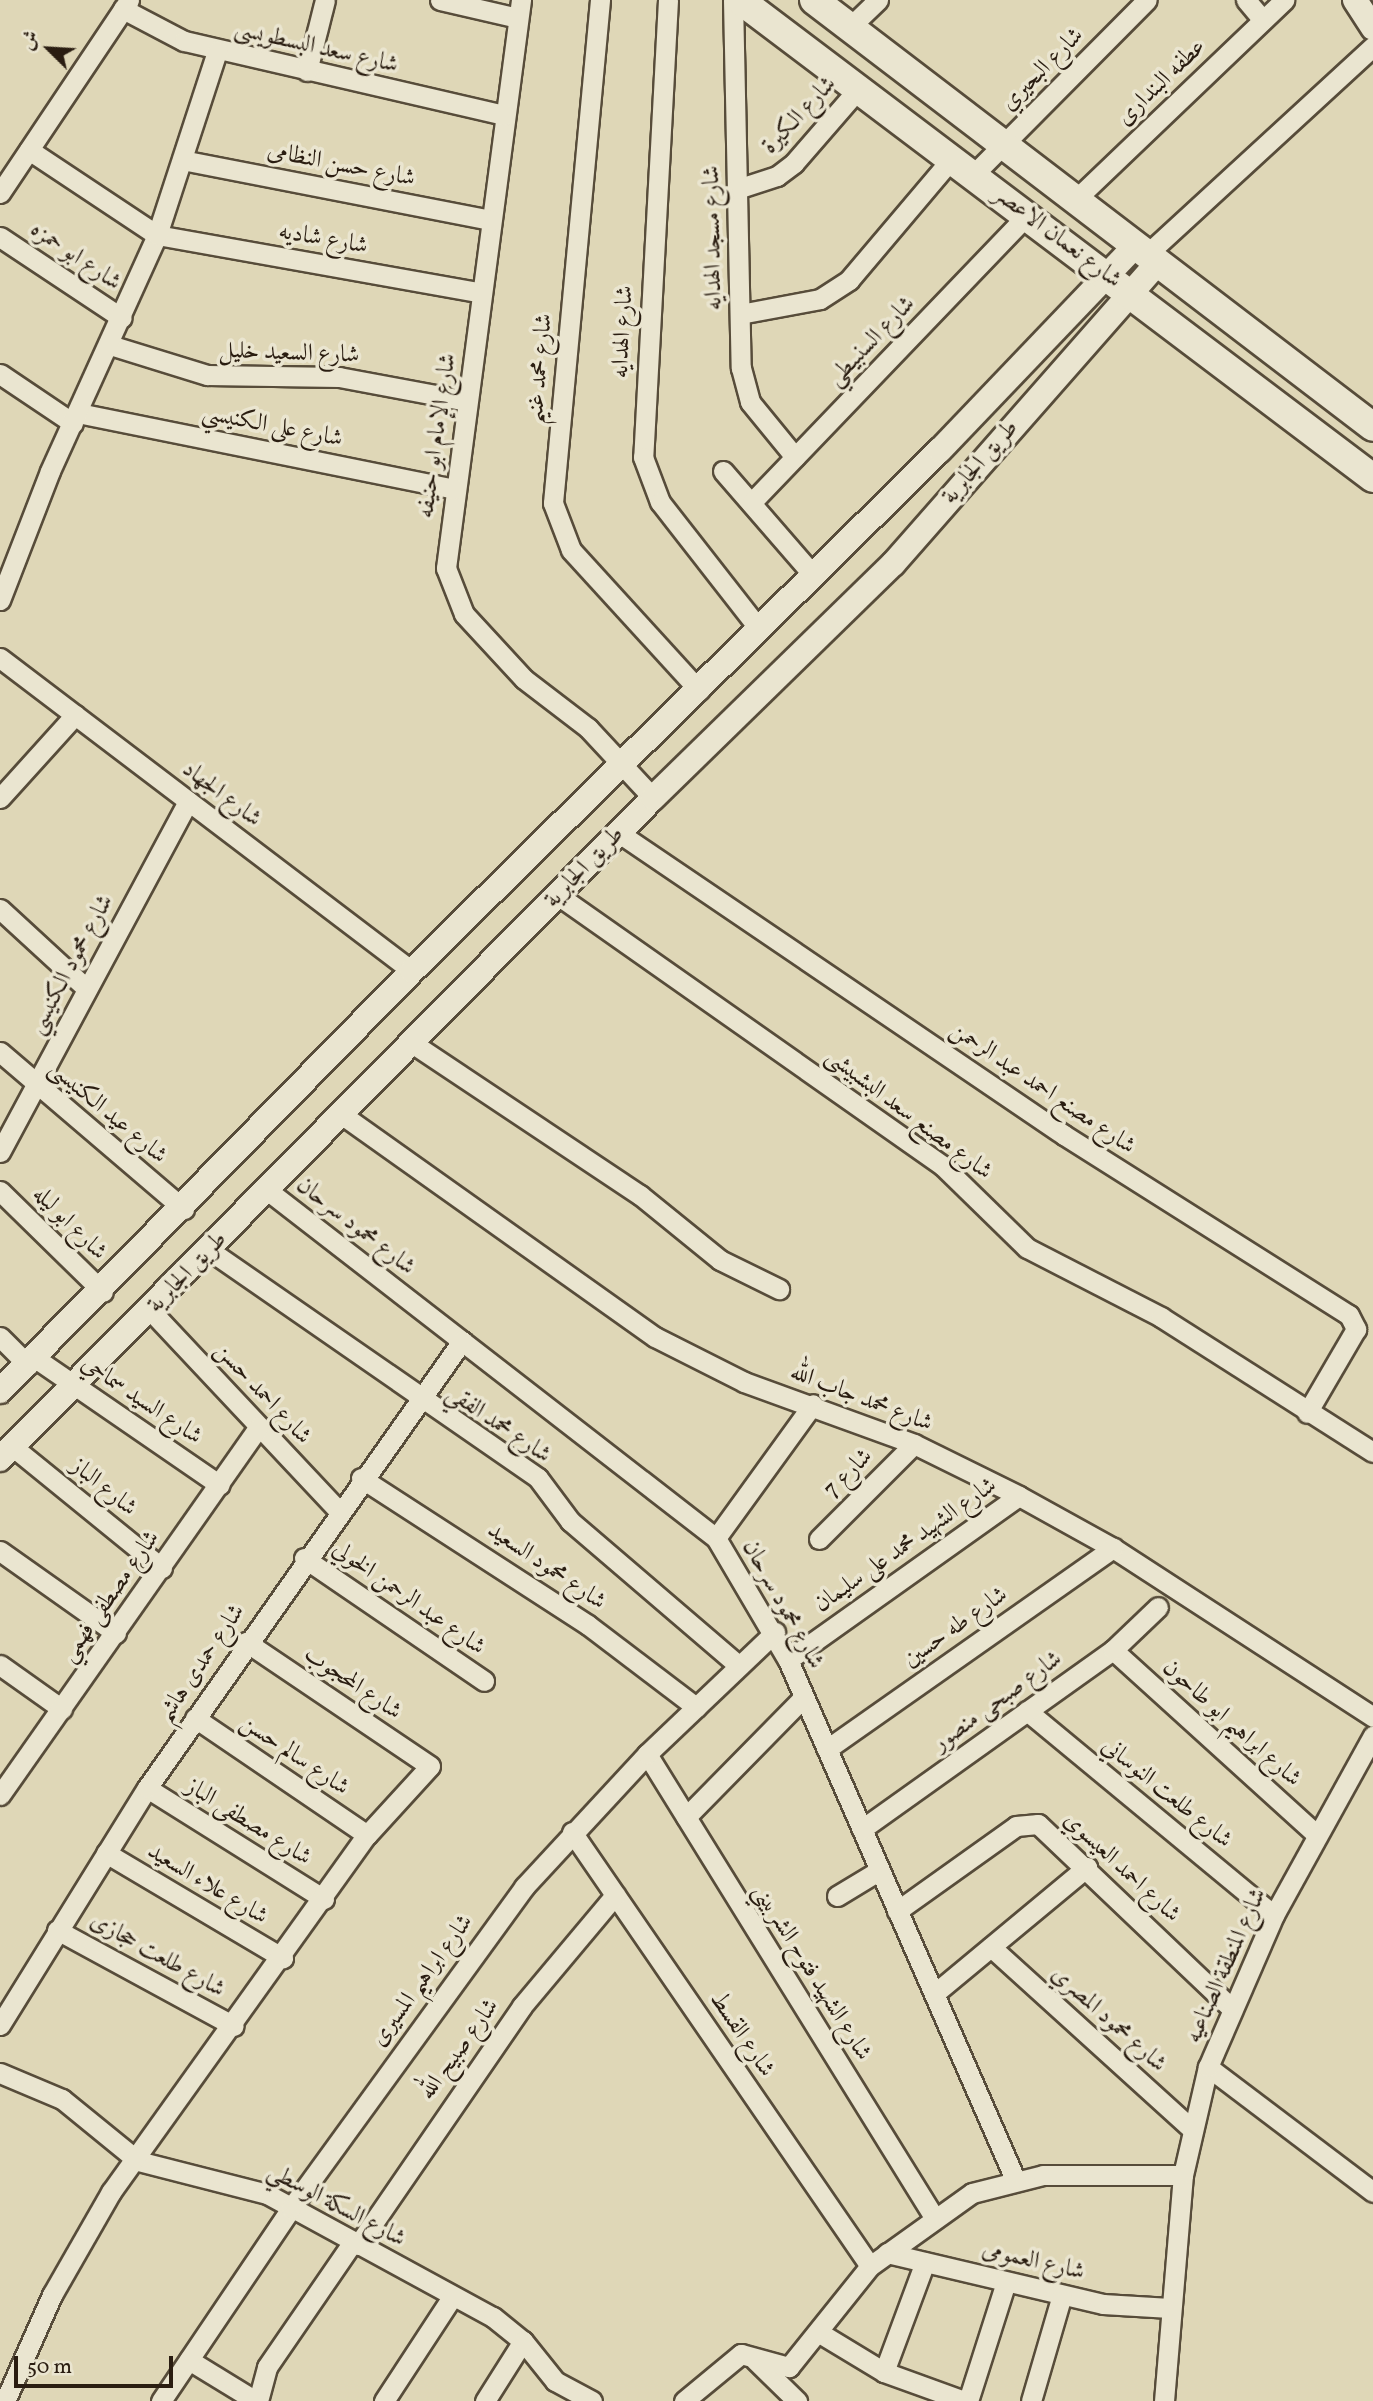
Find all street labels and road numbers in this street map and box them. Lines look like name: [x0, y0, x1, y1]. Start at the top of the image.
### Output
street label: شارع سعد البسطويسى: [231, 15, 401, 81]
street label: شارع البحيري: [995, 22, 1091, 118]
street label: عطفه البندارى: [1111, 33, 1213, 133]
street label: شارع الكيرة: [757, 71, 843, 161]
street label: شارع حسن النظامى: [265, 138, 417, 194]
street label: شارع مسجد الهدايه: [698, 165, 730, 311]
street label: شارع نعمان الاعصر: [987, 181, 1127, 295]
street label: شارع ابو حمزه: [24, 216, 126, 298]
street label: شارع شاديه: [276, 218, 370, 262]
street label: شارع الهدايه: [607, 285, 641, 379]
street label: شارع السنبيطي: [822, 291, 922, 393]
street label: شارع محمد غنيم: [522, 313, 560, 425]
street label: شارع السعيد خليل: [218, 337, 360, 371]
street label: شارع الإمام ابو حنيفه: [412, 352, 464, 520]
street label: شارع على الكنيسي: [199, 399, 345, 455]
street label: طريق الجابرية: [936, 415, 1026, 511]
street label: شارع الجهاد: [175, 756, 267, 834]
street label: طريق الجابرية: [539, 821, 631, 915]
street label: شارع محمود الكنيسي: [23, 890, 121, 1040]
street label: شارع مصنع احمد عبد الرحمن: [944, 1016, 1140, 1162]
street label: شارع مصنع سعد البشبيشى: [819, 1043, 997, 1187]
street label: شارع عيد الكنيسى: [42, 1055, 172, 1171]
street label: شارع محمود سرحان: [290, 1172, 420, 1282]
street label: شارع ابو ليله: [26, 1181, 112, 1267]
street label: طريق الجابرية: [142, 1226, 234, 1320]
street label: شارع احمد حسن: [207, 1337, 317, 1451]
street label: شارع السيد سماحي: [75, 1350, 207, 1452]
street label: شارع محمد جاب الله: [786, 1359, 936, 1439]
street label: شارع محمد الفقي: [440, 1379, 556, 1471]
street label: شارع 7: [818, 1443, 880, 1505]
street label: شارع الباز: [64, 1453, 142, 1523]
street label: شارع الشهيد محمد على سليمان: [809, 1472, 1003, 1620]
street label: شارع محمود السعيد: [481, 1517, 611, 1617]
street label: شارع مصطفى فهمي: [55, 1526, 167, 1668]
street label: شارع محمود سرحان: [735, 1535, 829, 1675]
street label: شارع عبد الرحمن الخولي: [326, 1536, 490, 1662]
street label: شارع طه حسين: [898, 1581, 1014, 1675]
street label: شارع حمدى هاشم: [152, 1599, 252, 1729]
street label: شارع المحجوب: [298, 1641, 406, 1727]
street label: شارع صبحى منصور: [928, 1645, 1068, 1759]
street label: شارع ابراهيم ابو طاحون: [1156, 1654, 1306, 1794]
street label: شارع سالم حسن: [234, 1709, 354, 1803]
street label: شارع طلعت النوساني: [1095, 1733, 1237, 1855]
street label: شارع مصطفى الباز: [180, 1773, 316, 1873]
street label: شارع احمد العيسوي: [1056, 1806, 1186, 1930]
street label: شارع علاء السعيد: [142, 1838, 272, 1932]
street label: شارع الشهيد فتوح الشربيني: [745, 1879, 877, 2067]
street label: شارع المنطقة الصناعيه: [1180, 1884, 1274, 2048]
street label: شارع طلعت حجازى: [84, 1907, 230, 2005]
street label: شارع ابراهيم المسيرى: [365, 1909, 481, 2053]
street label: شارع محمود المصري: [1044, 1961, 1172, 2079]
street label: شارع القسط: [702, 1987, 780, 2083]
street label: شارع صبيح الله: [414, 1994, 506, 2106]
street label: شارع السكة الوسطي: [262, 2158, 410, 2254]
street label: شارع العمومى: [979, 2236, 1087, 2288]

